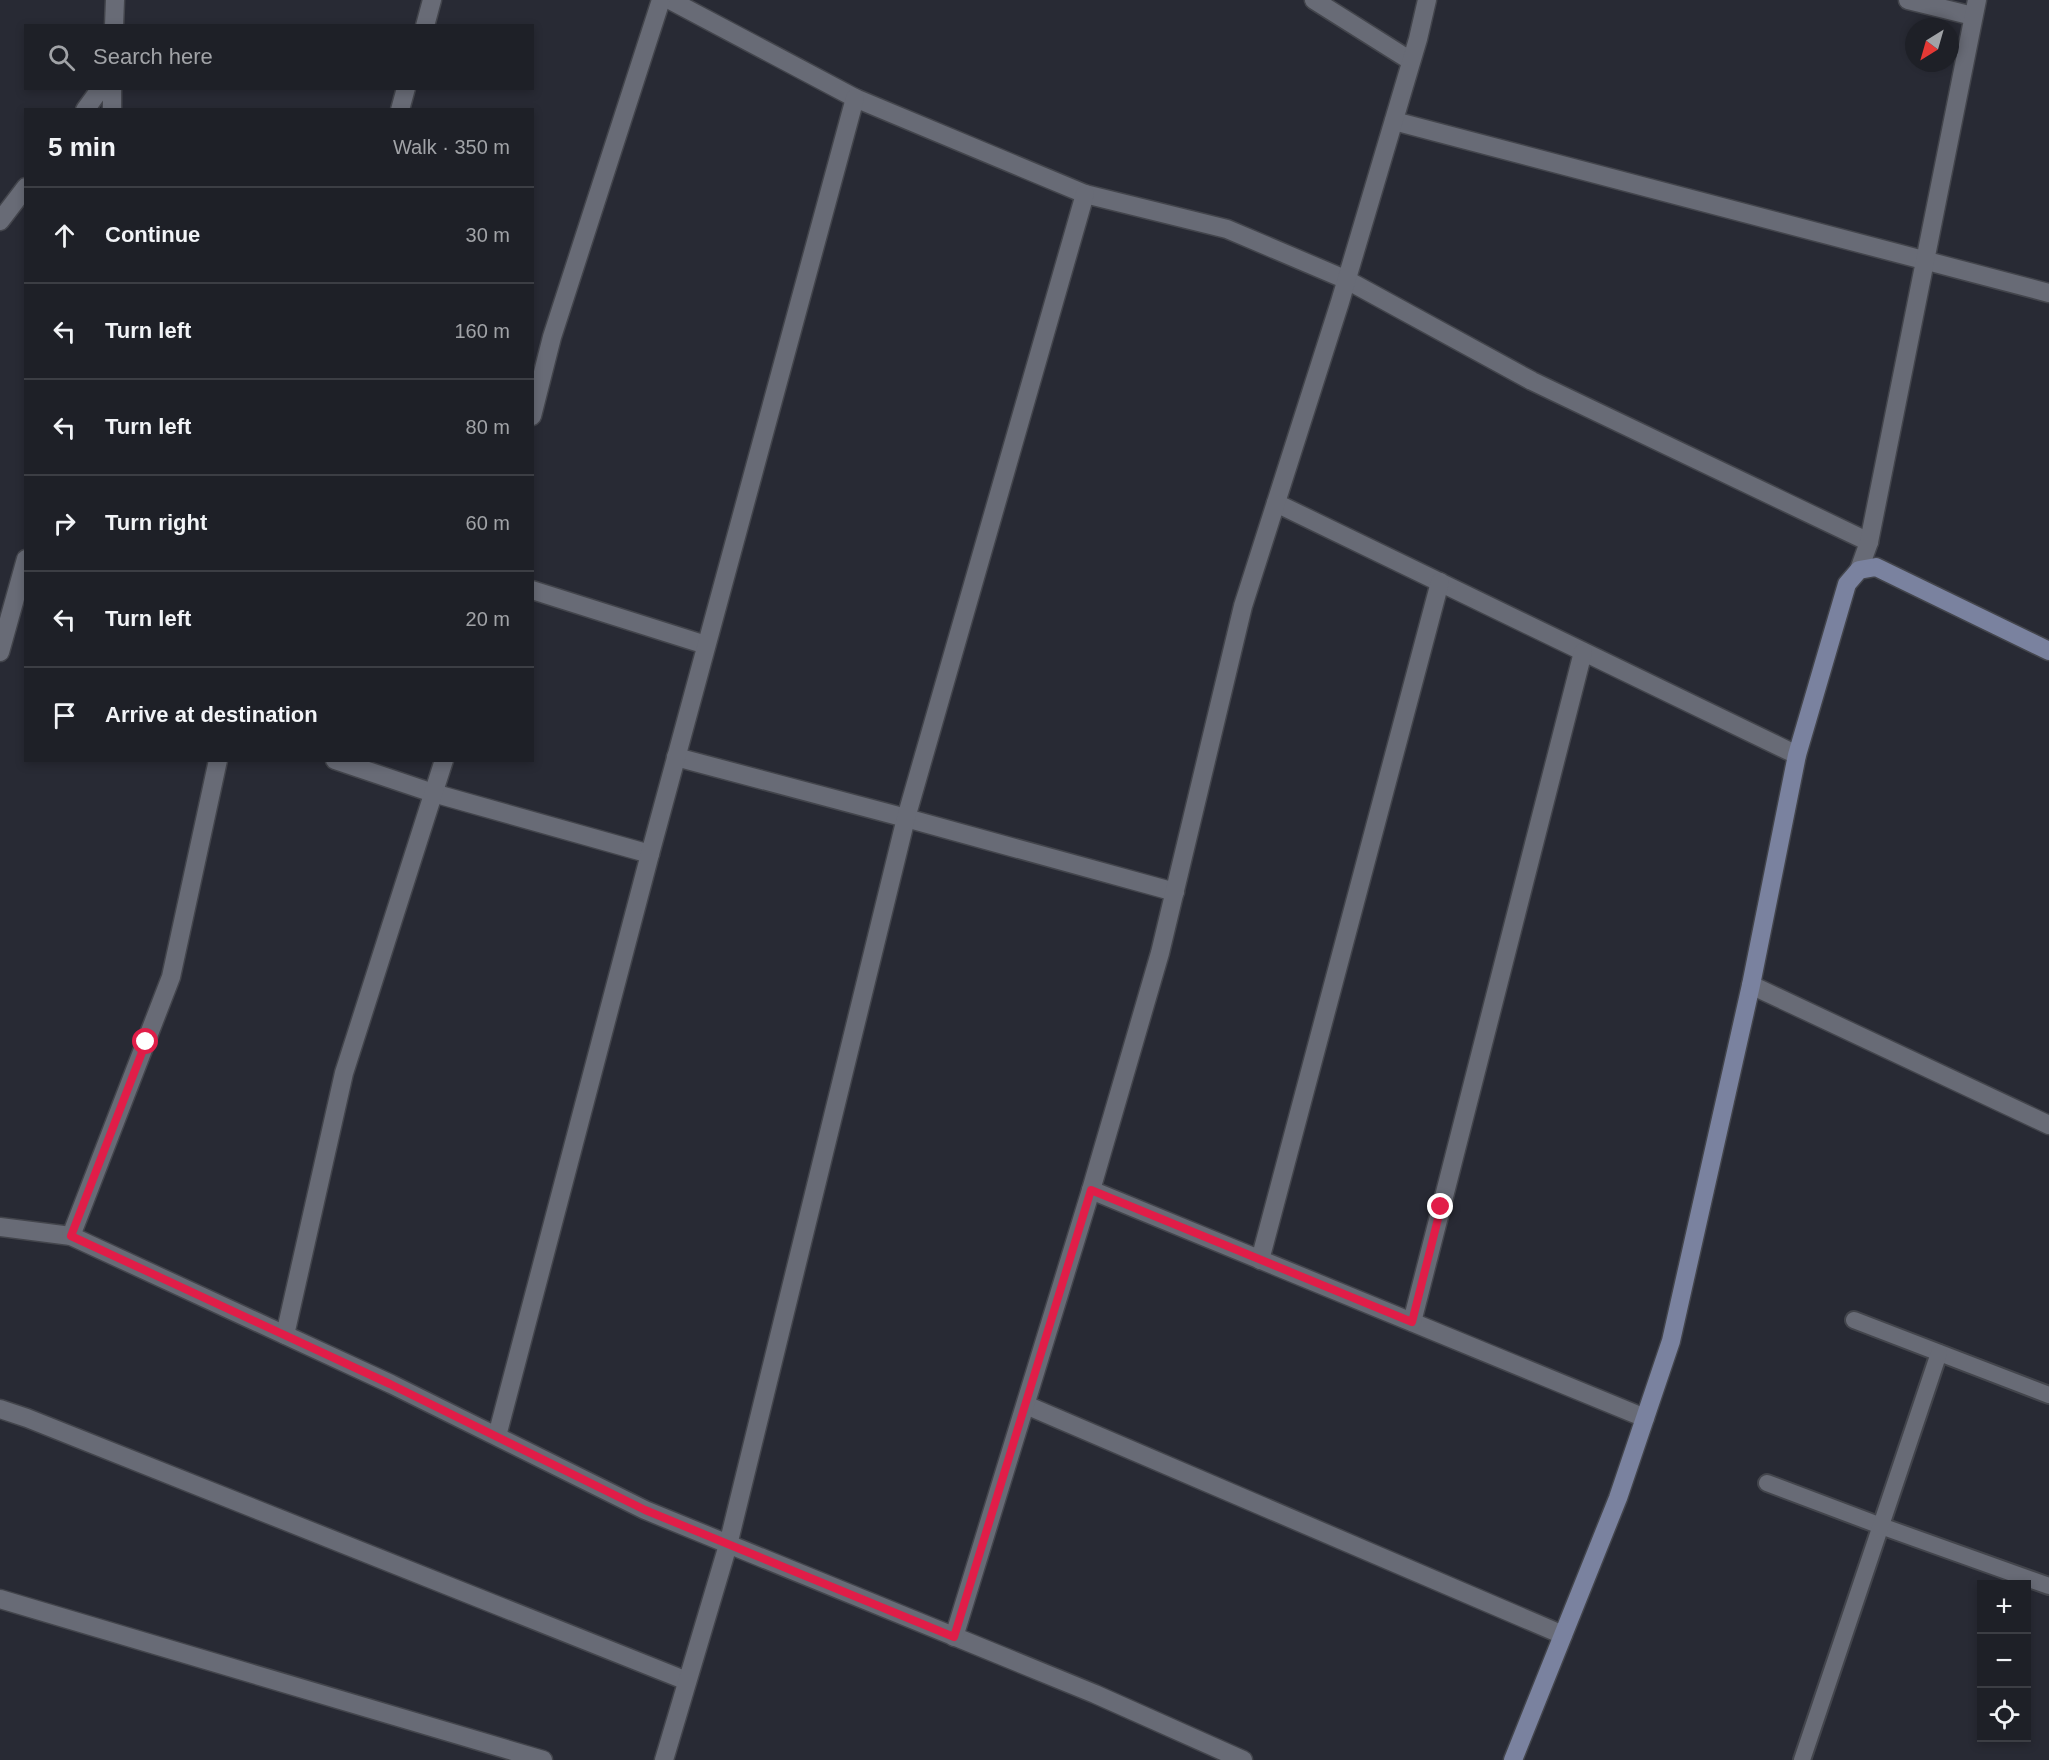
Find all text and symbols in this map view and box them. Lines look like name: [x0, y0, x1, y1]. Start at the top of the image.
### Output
north arrow: [1905, 18, 1959, 72]
search box: [24, 24, 534, 90]
icon: search: [45, 41, 78, 74]
text: Search here: [93, 44, 213, 69]
text: 5 min: [48, 132, 116, 162]
text: Walk · 350 m: [393, 136, 510, 158]
icon: ahead: [48, 219, 81, 252]
text: Continue: [105, 222, 200, 247]
text: 30 m: [466, 224, 510, 246]
icon: left: [48, 315, 81, 348]
text: Turn left: [105, 318, 191, 343]
text: 160 m: [454, 320, 510, 342]
icon: left: [48, 411, 81, 444]
text: Turn left: [105, 414, 191, 439]
text: 80 m: [466, 416, 510, 438]
icon: right: [48, 507, 81, 540]
text: Turn right: [105, 510, 207, 535]
text: 60 m: [466, 512, 510, 534]
icon: left: [48, 603, 81, 636]
text: Turn left: [105, 606, 191, 631]
text: 20 m: [466, 608, 510, 630]
icon: arrive: [48, 699, 81, 732]
text: Arrive at destination: [105, 702, 318, 727]
route start: [132, 1028, 158, 1054]
route end: [1427, 1193, 1453, 1219]
map controls: [1977, 1580, 2031, 1742]
button: +: [1977, 1580, 2031, 1634]
button: −: [1977, 1634, 2031, 1688]
button: locate: [1977, 1688, 2031, 1742]

